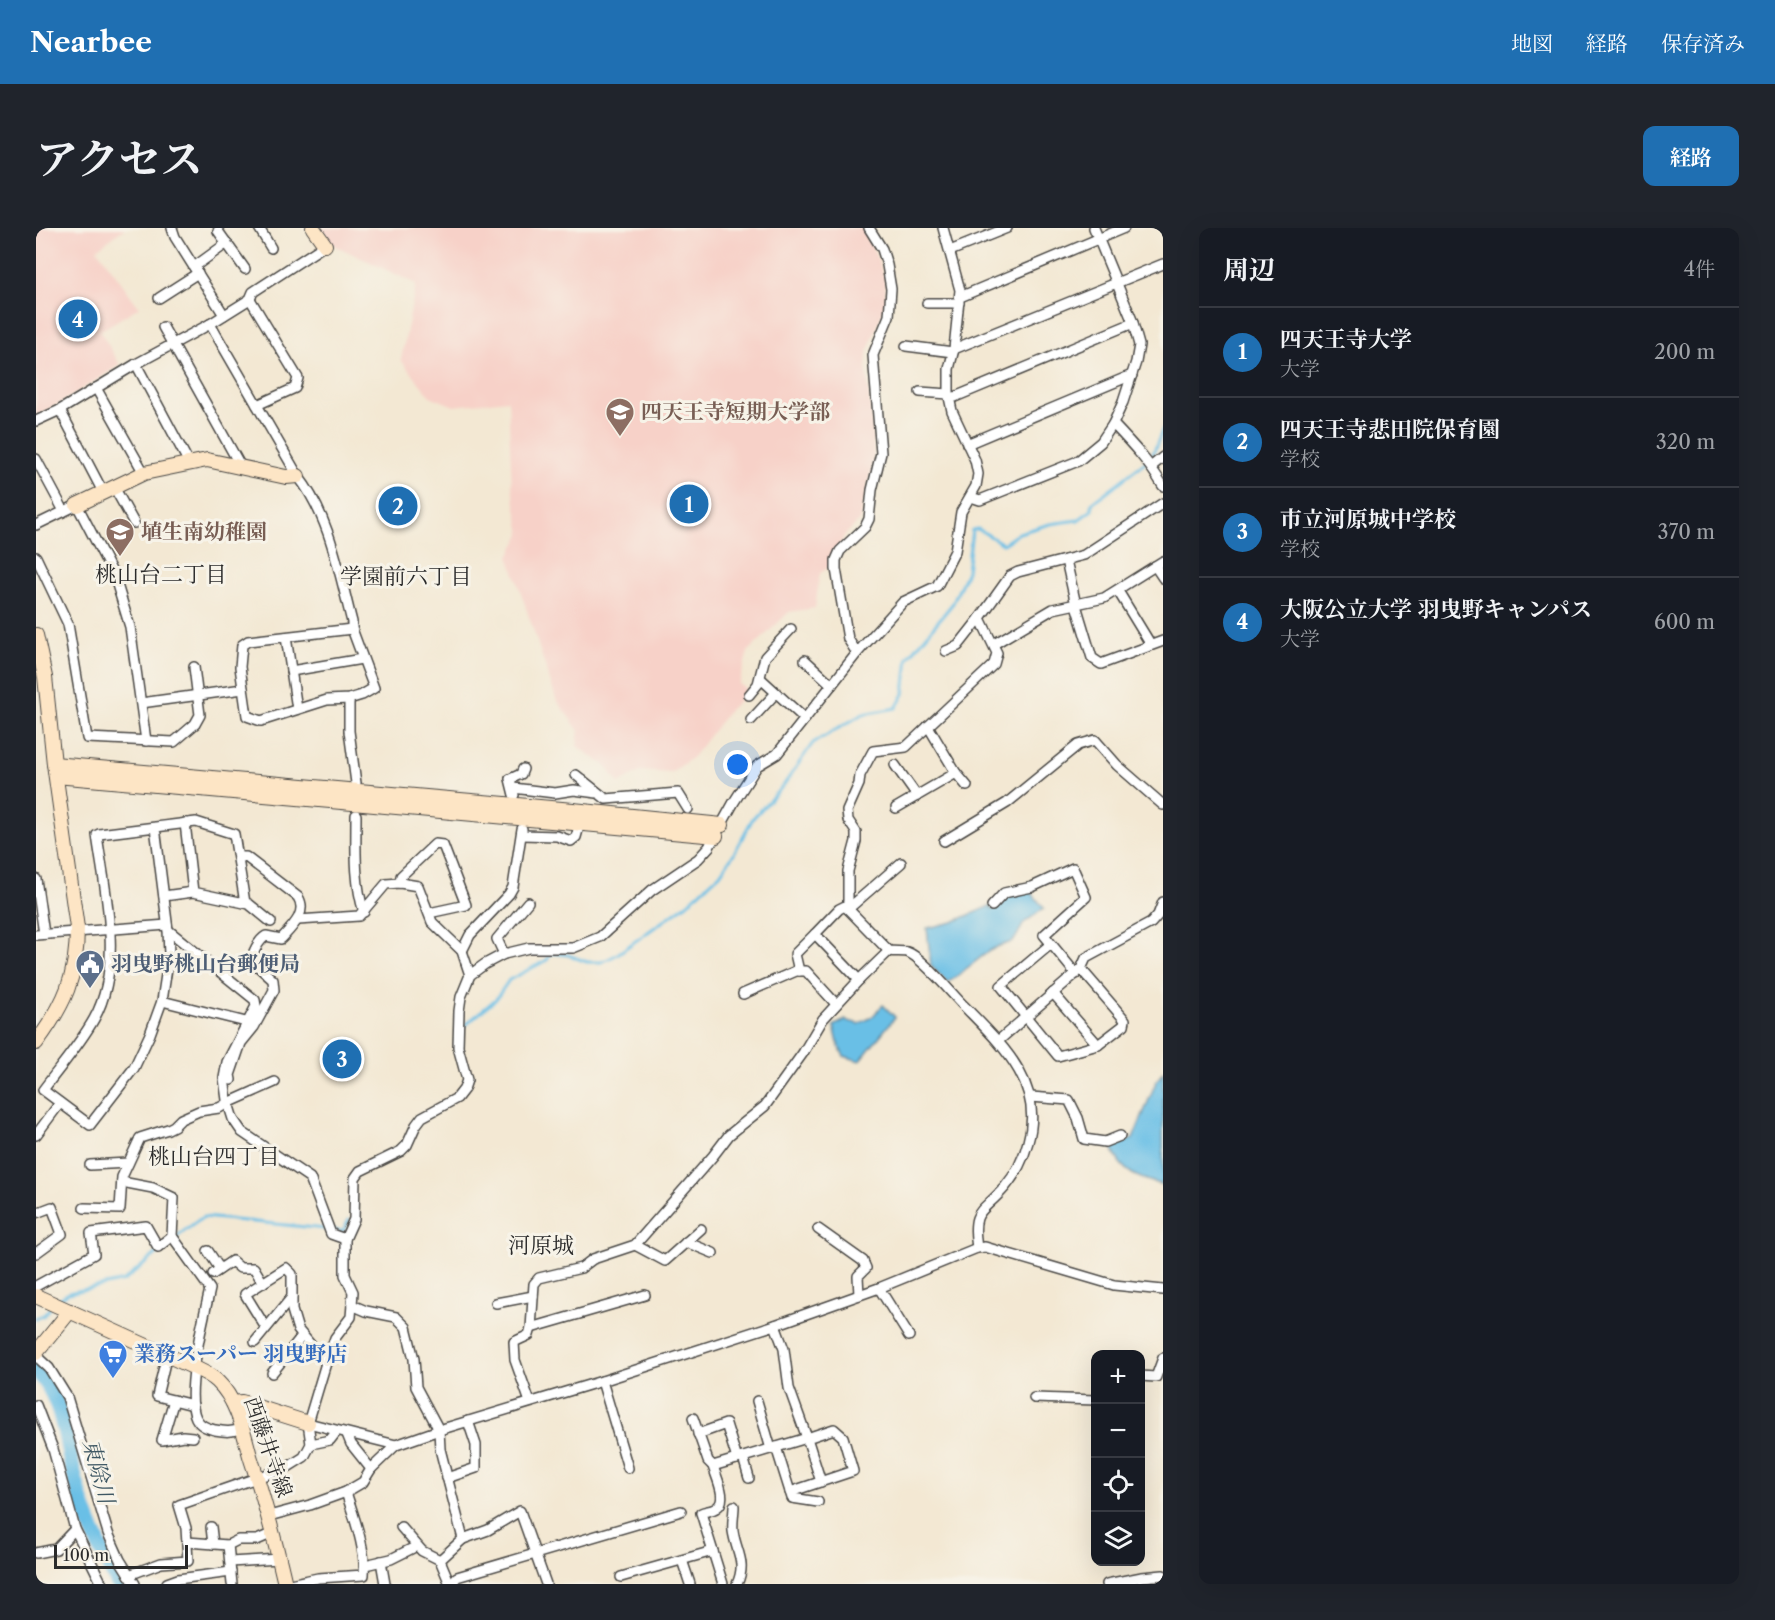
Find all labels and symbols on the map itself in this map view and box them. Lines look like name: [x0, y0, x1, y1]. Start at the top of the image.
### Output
pin: 4: [58, 296, 98, 341]
school or university icon: 四天王寺短期大学部: [604, 396, 636, 438]
place label: 四天王寺短期大学部: [641, 399, 830, 424]
pin: 1: [670, 482, 708, 526]
pin: 2: [378, 484, 418, 528]
school or university icon: 埴生南幼稚園: [104, 516, 136, 558]
place label: 埴生南幼稚園: [141, 519, 267, 544]
district label: 桃山台二丁目: [95, 561, 227, 588]
district label: 学園前六丁目: [340, 563, 472, 590]
your location: [723, 750, 752, 779]
public building icon: 羽曳野桃山台郵便局: [74, 948, 106, 990]
place label: 羽曳野桃山台郵便局: [111, 951, 300, 976]
pin: 3: [322, 1036, 362, 1082]
district label: 桃山台四丁目: [148, 1143, 280, 1170]
district label: 河原城: [508, 1232, 574, 1259]
supermarket icon: 業務スーパー 羽曳野店: [97, 1338, 129, 1380]
place label: 業務スーパー 羽曳野店: [134, 1341, 347, 1366]
street label: 西藤井寺線: [240, 1393, 297, 1501]
water label: 東除川: [77, 1436, 121, 1508]
scale bar: [54, 1542, 188, 1570]

